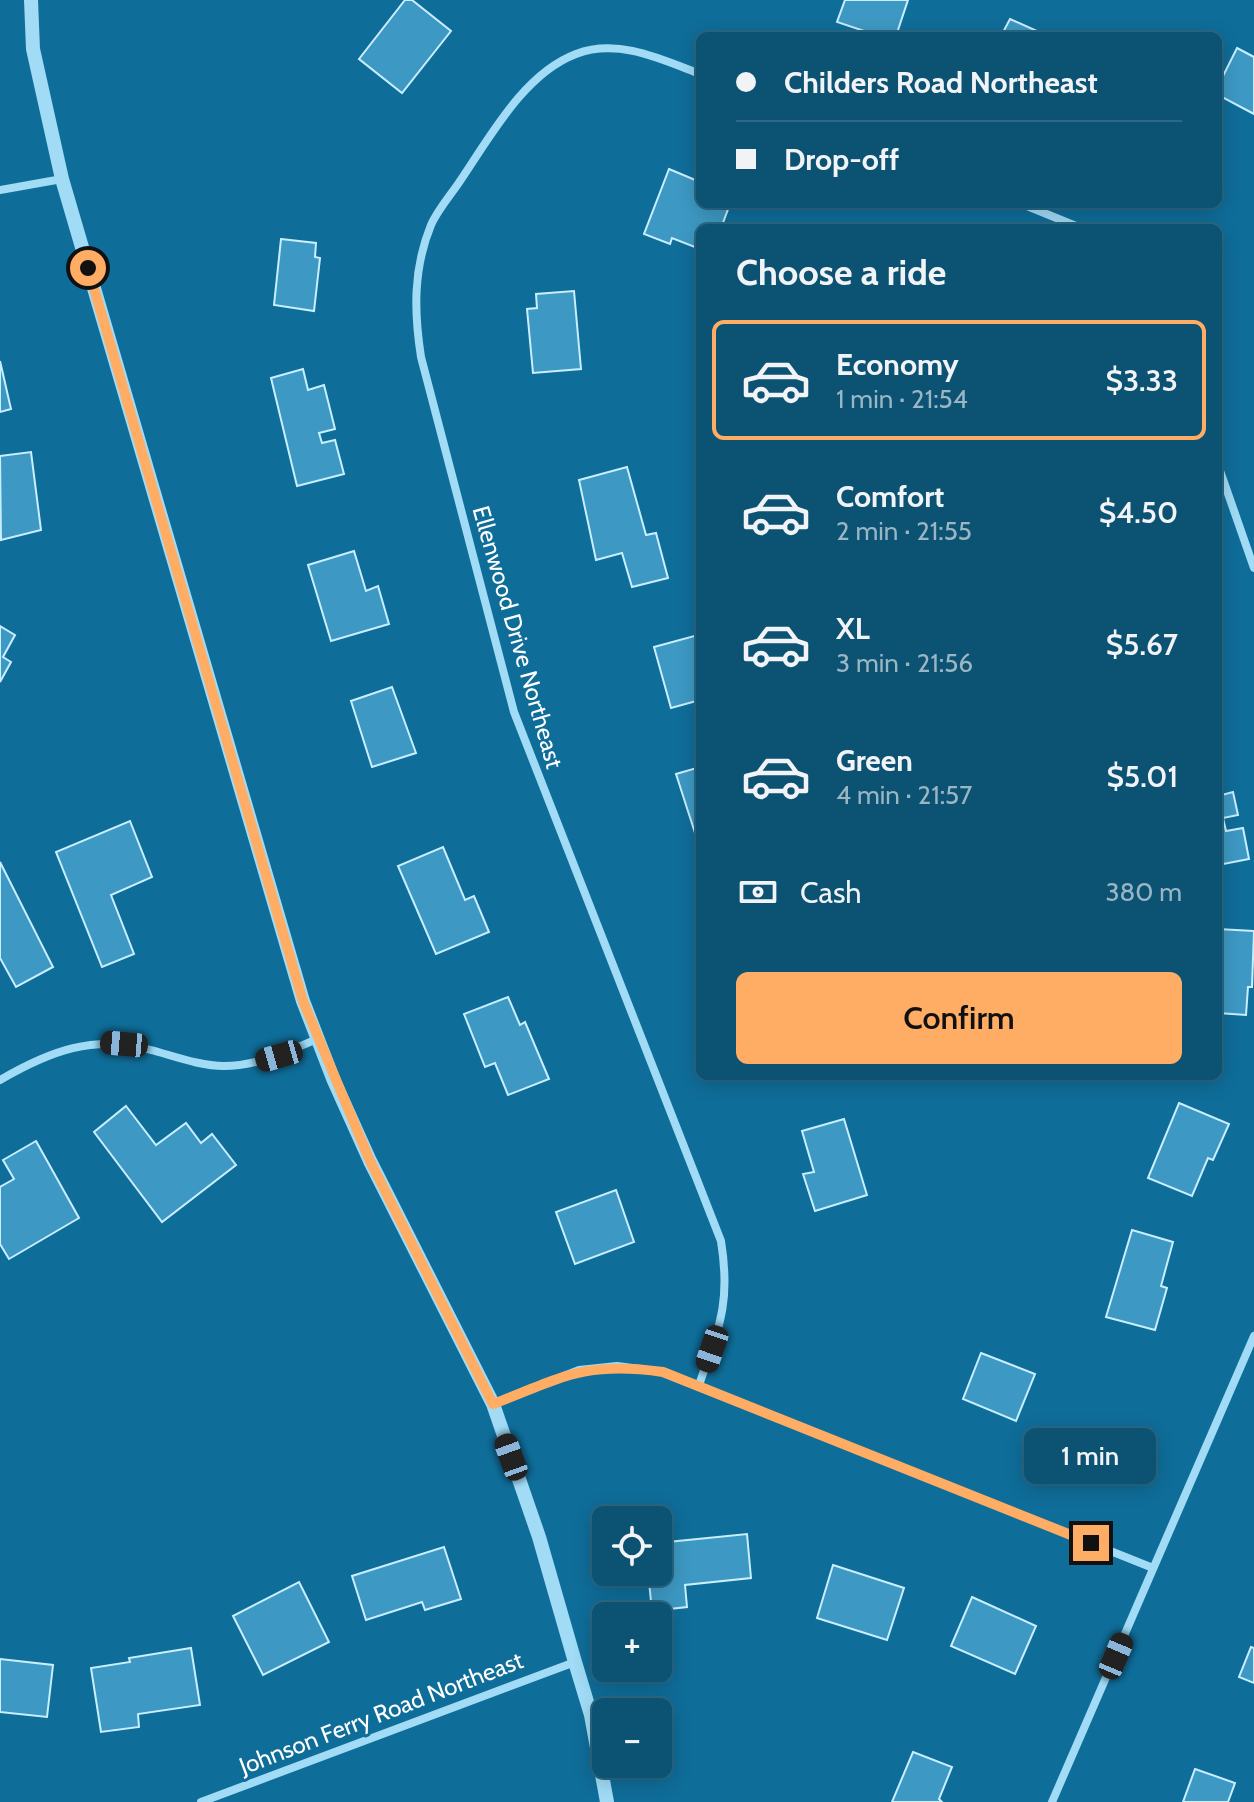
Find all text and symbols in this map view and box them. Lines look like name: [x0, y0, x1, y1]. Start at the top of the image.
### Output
text: Childers Road Northeast: [784, 64, 1098, 101]
text: Drop-off: [784, 141, 899, 178]
route start: [70, 250, 106, 286]
text: Choose a ride: [736, 250, 946, 294]
icon: car: [740, 344, 812, 416]
text: Economy: [836, 346, 959, 383]
text: $3.33: [1105, 362, 1178, 399]
text: 1 min · 21:54: [836, 383, 968, 415]
icon: car: [740, 476, 812, 548]
text: Comfort: [836, 478, 944, 515]
text: $4.50: [1099, 494, 1178, 531]
street label: Ellenwood Drive Northeast: [467, 502, 569, 772]
text: 2 min · 21:55: [836, 515, 972, 547]
icon: car: [740, 608, 812, 680]
text: XL: [836, 610, 870, 647]
text: $5.67: [1106, 626, 1178, 663]
text: 3 min · 21:56: [836, 647, 973, 679]
icon: car: [740, 740, 812, 812]
text: Green: [836, 742, 913, 779]
text: $5.01: [1107, 758, 1178, 795]
text: 4 min · 21:57: [836, 779, 972, 811]
icon: cash: [736, 870, 780, 914]
text: Cash: [800, 874, 862, 911]
text: 380 m: [1105, 876, 1182, 908]
button: Confirm: [736, 972, 1182, 1064]
car: [99, 1030, 149, 1058]
car: [253, 1038, 305, 1074]
car: [693, 1322, 731, 1376]
callout: 1 min: [1025, 1427, 1157, 1483]
car: [492, 1430, 530, 1484]
text: 1 min: [1061, 1440, 1119, 1472]
map controls: [592, 1506, 672, 1778]
button: locate: [592, 1506, 672, 1586]
route end: [1073, 1525, 1109, 1561]
button: +: [592, 1602, 672, 1682]
car: [1096, 1629, 1136, 1683]
street label: Johnson Ferry Road Northeast: [234, 1645, 527, 1781]
button: −: [592, 1698, 672, 1778]

